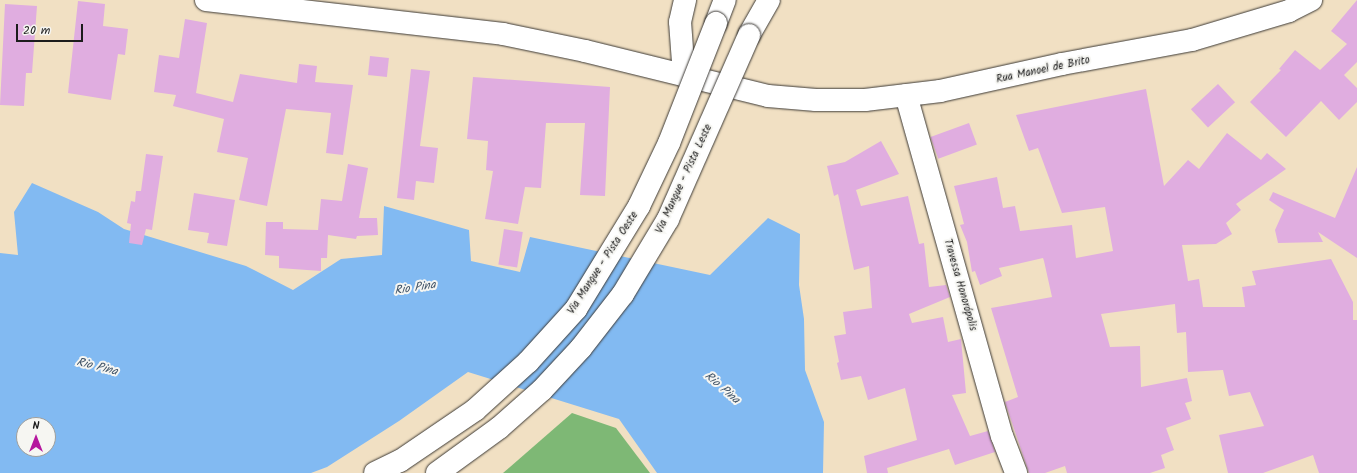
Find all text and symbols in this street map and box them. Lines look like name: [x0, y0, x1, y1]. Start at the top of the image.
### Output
scale bar: [18, 16, 85, 42]
text: 20 m: [23, 21, 50, 40]
street label: Rua Manoel de Brito: [995, 54, 1091, 86]
street label: Via Mangue - Pista Leste: [653, 122, 715, 236]
street label: Via Mangue - Pista Oeste: [565, 209, 641, 317]
street label: Travessa Honorópolis: [941, 237, 979, 333]
water label: Rio Pina: [393, 278, 437, 298]
water label: Rio Pina: [75, 355, 119, 379]
water label: Rio Pina: [702, 369, 742, 407]
north arrow: [16, 417, 56, 457]
text: N: [33, 417, 39, 435]

